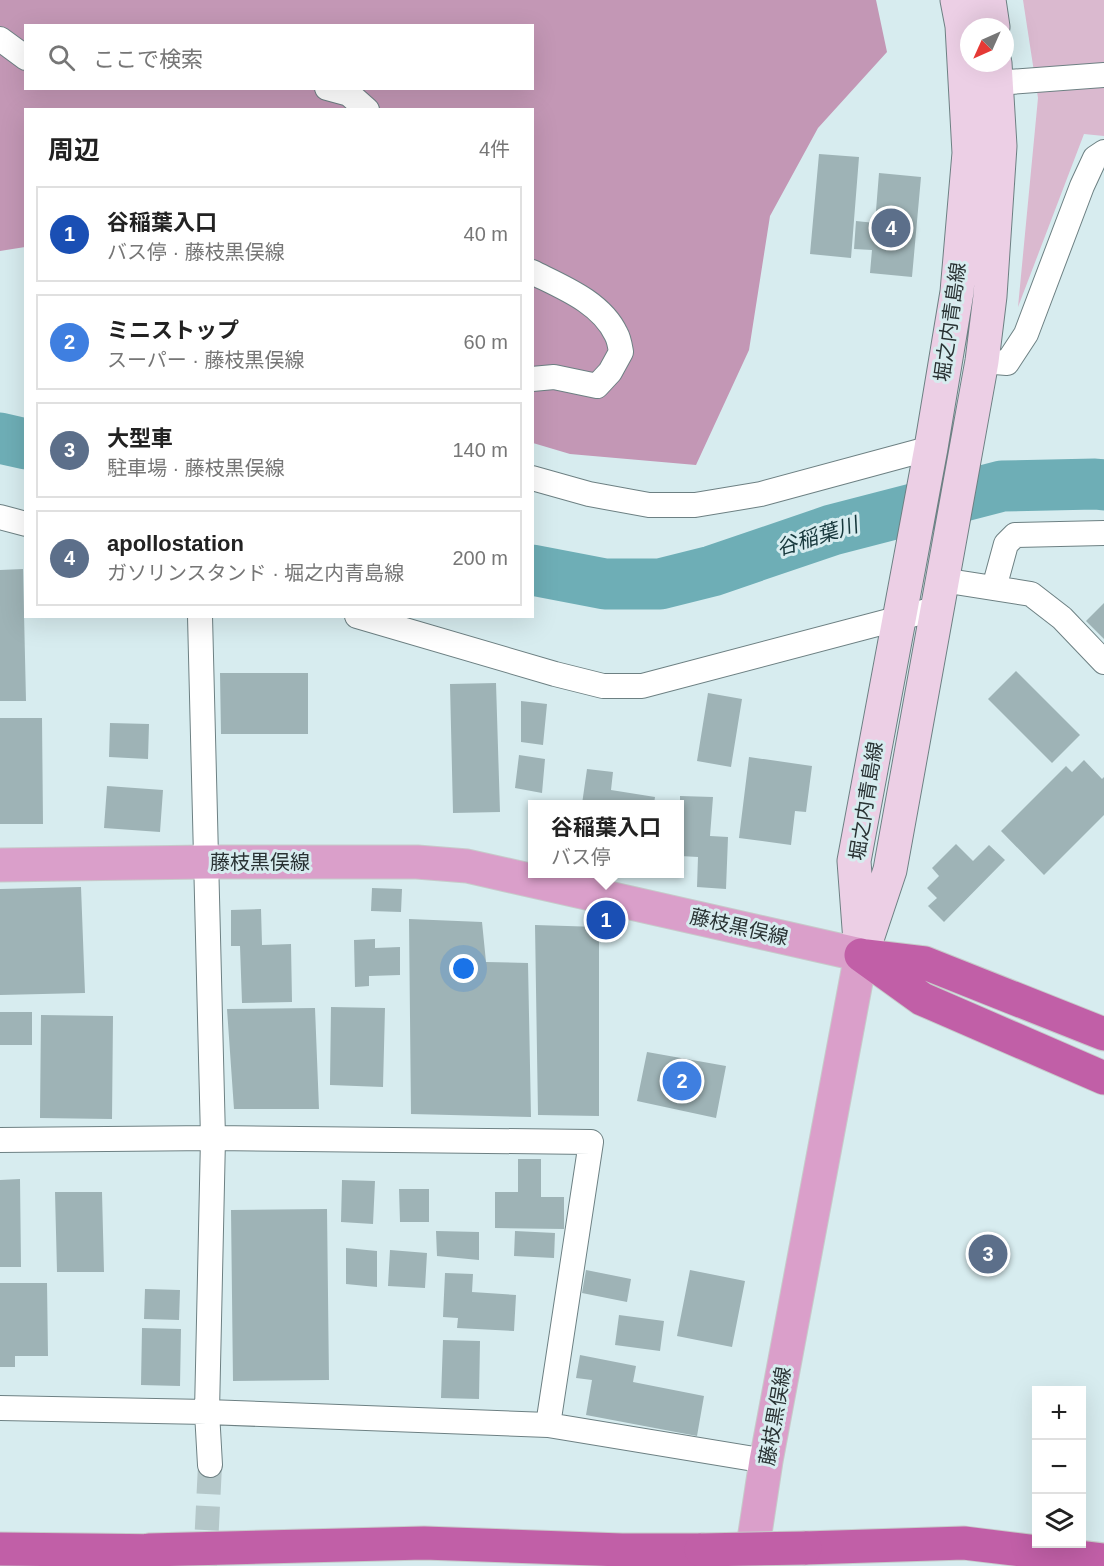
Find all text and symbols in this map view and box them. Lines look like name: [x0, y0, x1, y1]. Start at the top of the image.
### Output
north arrow: [960, 18, 1014, 72]
search box: [24, 24, 534, 90]
icon: search: [45, 41, 78, 74]
text: ここで検索: [93, 47, 203, 72]
text: 周辺: [48, 135, 100, 165]
text: 4件: [479, 138, 510, 160]
pin: 4: [872, 206, 910, 250]
text: 谷稲葉入口: [107, 210, 217, 235]
text: 1: [64, 223, 75, 245]
text: 40 m: [464, 223, 508, 245]
text: バス停 · 藤枝黒俣線: [107, 241, 285, 263]
street label: 堀之内青島線: [931, 261, 969, 383]
text: ミニストップ: [107, 318, 239, 343]
text: 2: [64, 331, 75, 353]
text: 60 m: [464, 331, 508, 353]
text: スーパー · 藤枝黒俣線: [107, 349, 305, 371]
text: 大型車: [107, 426, 173, 451]
text: 3: [64, 439, 75, 461]
text: 140 m: [452, 439, 508, 461]
text: 駐車場 · 藤枝黒俣線: [107, 457, 285, 479]
water label: 谷稲葉川: [773, 512, 862, 559]
text: apollostation: [107, 531, 244, 556]
text: 4: [64, 547, 75, 569]
text: 200 m: [452, 547, 508, 569]
text: ガソリンスタンド · 堀之内青島線: [107, 562, 404, 584]
street label: 堀之内青島線: [846, 740, 886, 862]
popup: [528, 800, 684, 878]
text: 谷稲葉入口: [551, 815, 661, 840]
text: バス停: [551, 846, 611, 868]
street label: 藤枝黒俣線: [210, 851, 310, 873]
pin: 1: [586, 898, 626, 942]
street label: 藤枝黒俣線: [688, 905, 790, 949]
your location: [449, 954, 478, 983]
pin: 2: [662, 1058, 702, 1104]
pin: 3: [968, 1232, 1008, 1276]
street label: 藤枝黒俣線: [755, 1365, 795, 1467]
map controls: [1032, 1386, 1086, 1548]
button: +: [1032, 1386, 1086, 1440]
button: −: [1032, 1440, 1086, 1494]
button: layers: [1032, 1494, 1086, 1548]

